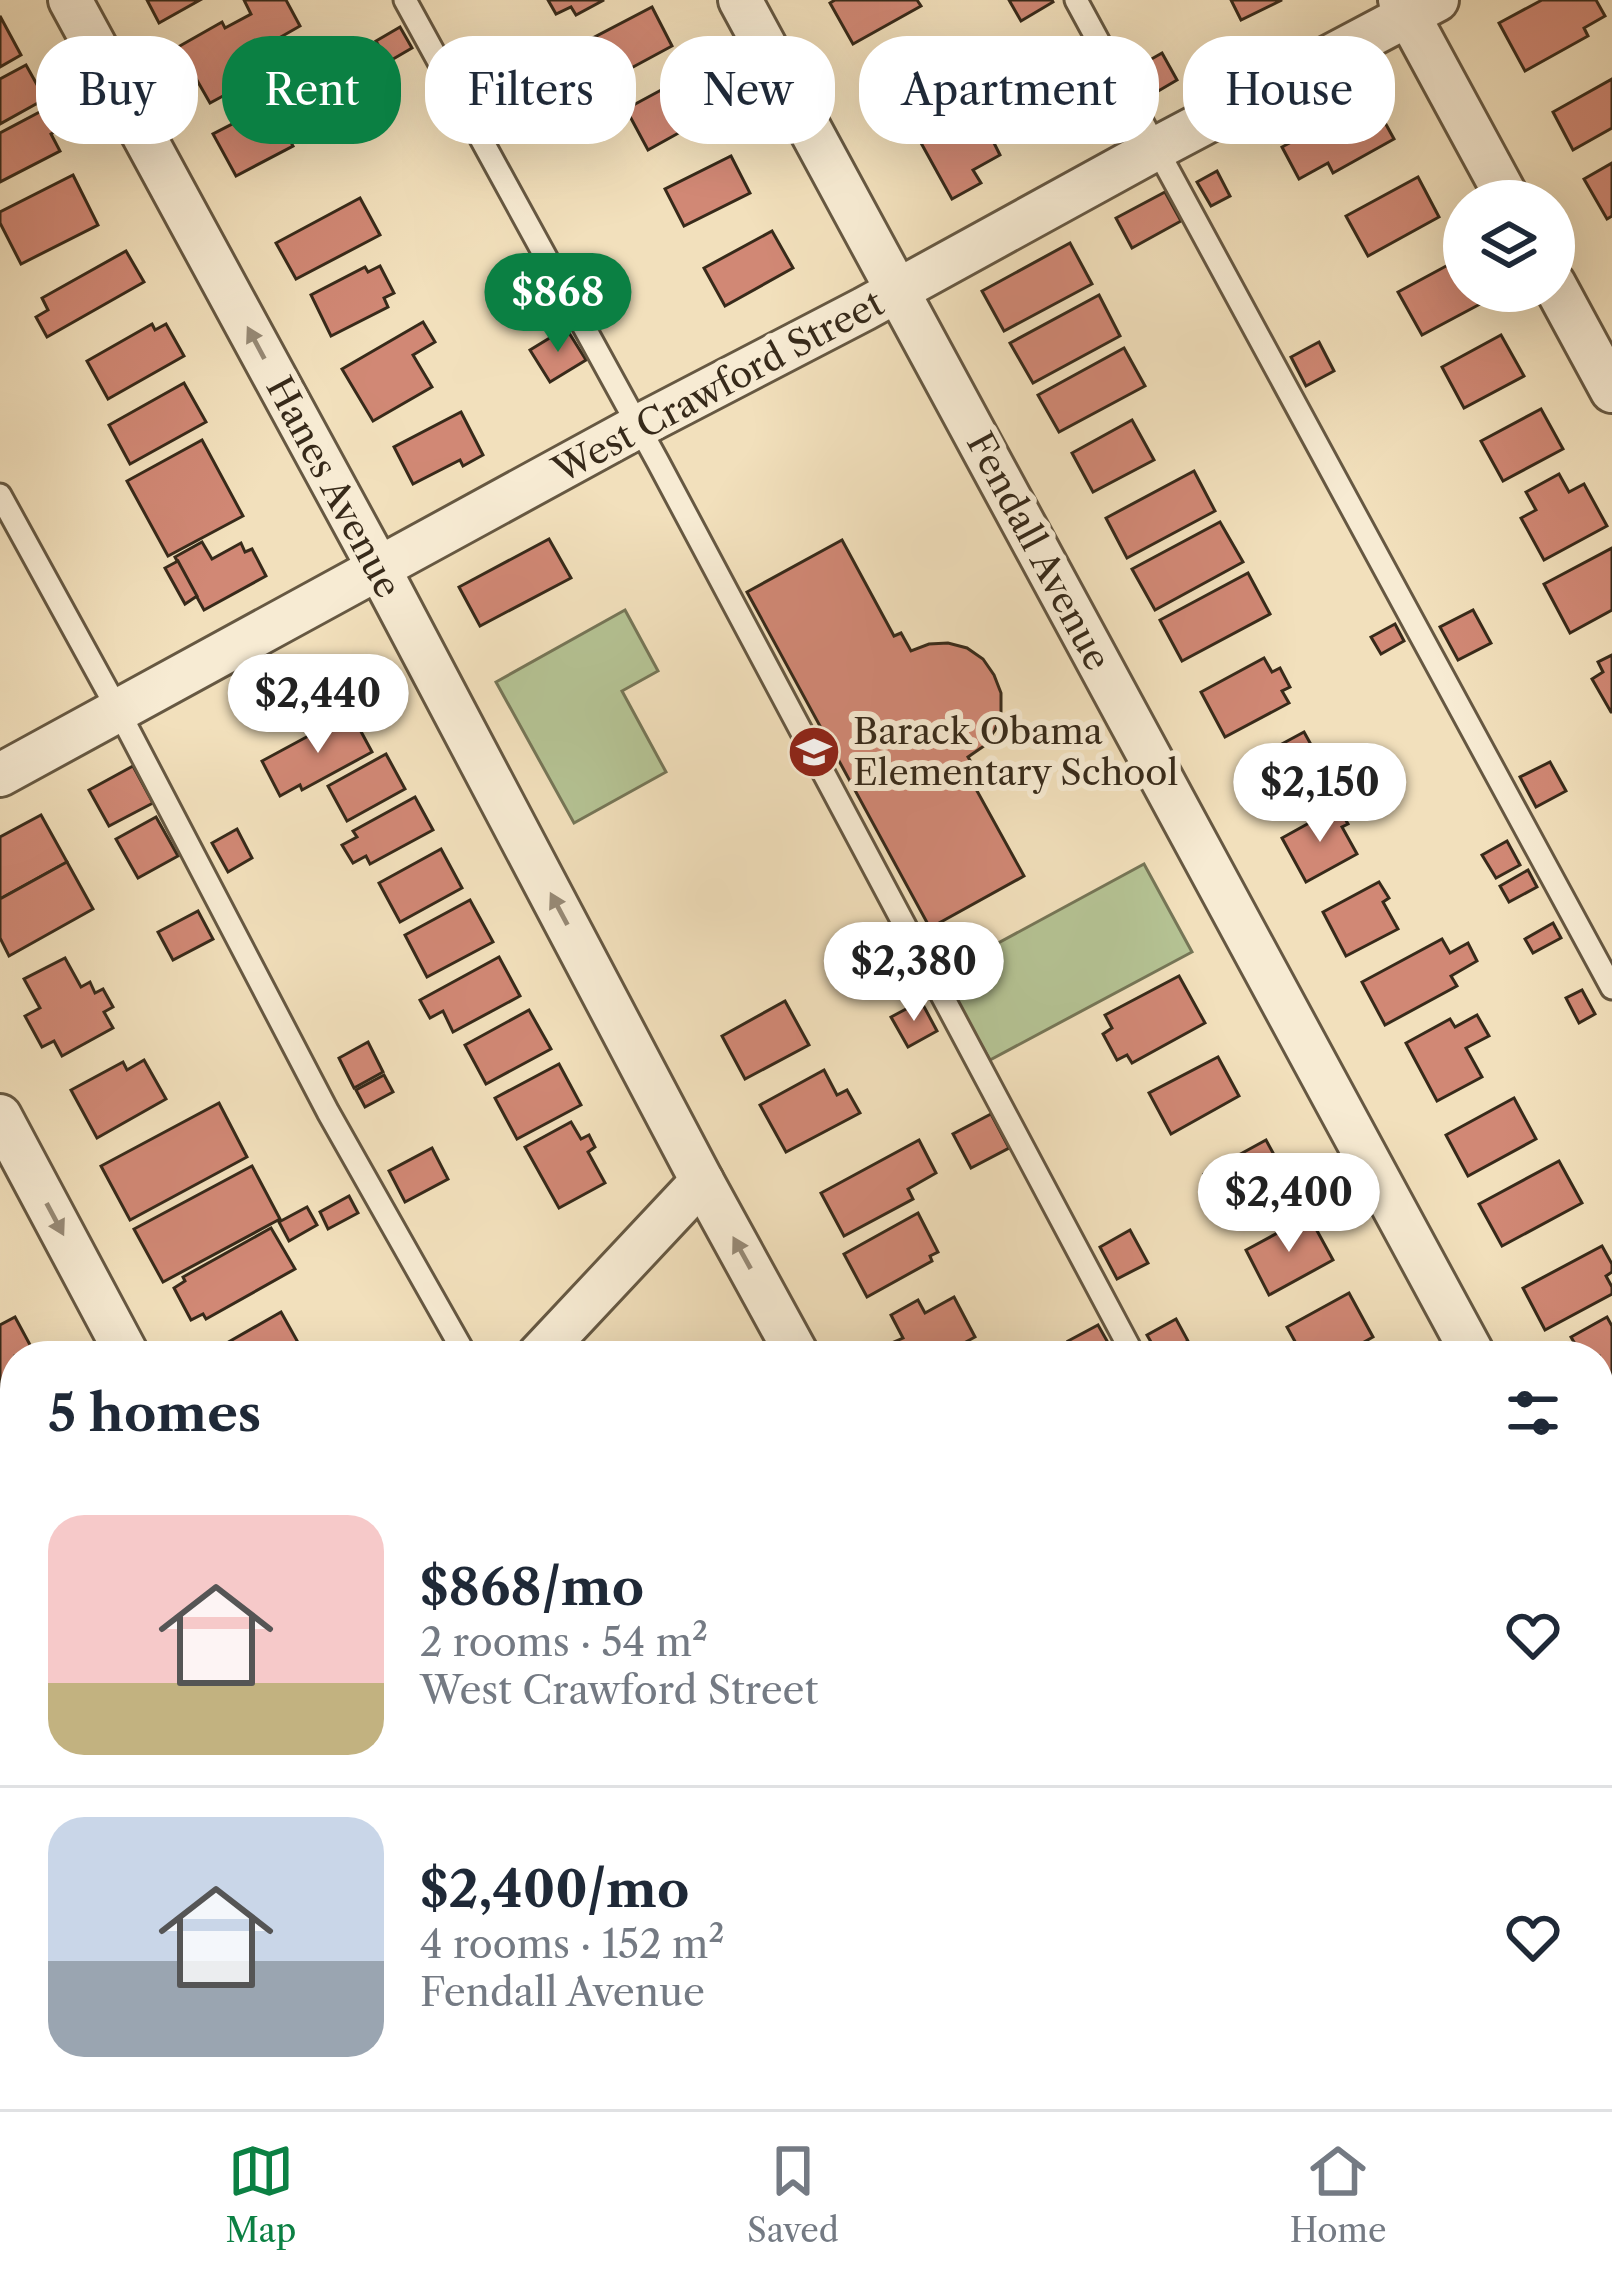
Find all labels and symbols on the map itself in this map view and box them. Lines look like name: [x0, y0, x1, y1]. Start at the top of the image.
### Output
pin: $868: [487, 253, 629, 355]
street label: West Crawford Street: [545, 280, 891, 492]
one-way arrow: [246, 325, 267, 360]
street label: Hanes Avenue: [257, 369, 411, 605]
street label: Fendall Avenue: [958, 425, 1120, 677]
pin: $2,440: [220, 654, 416, 756]
place label: Barack Obama Elementary School: [853, 709, 1178, 794]
school or university icon: Barack Obama Elementary School: [786, 724, 842, 780]
pin: $2,150: [1222, 743, 1418, 845]
one-way arrow: [549, 892, 570, 926]
pin: $2,380: [816, 922, 1012, 1024]
pin: $2,400: [1191, 1153, 1387, 1255]
one-way arrow: [44, 1202, 65, 1237]
one-way arrow: [732, 1236, 753, 1271]

